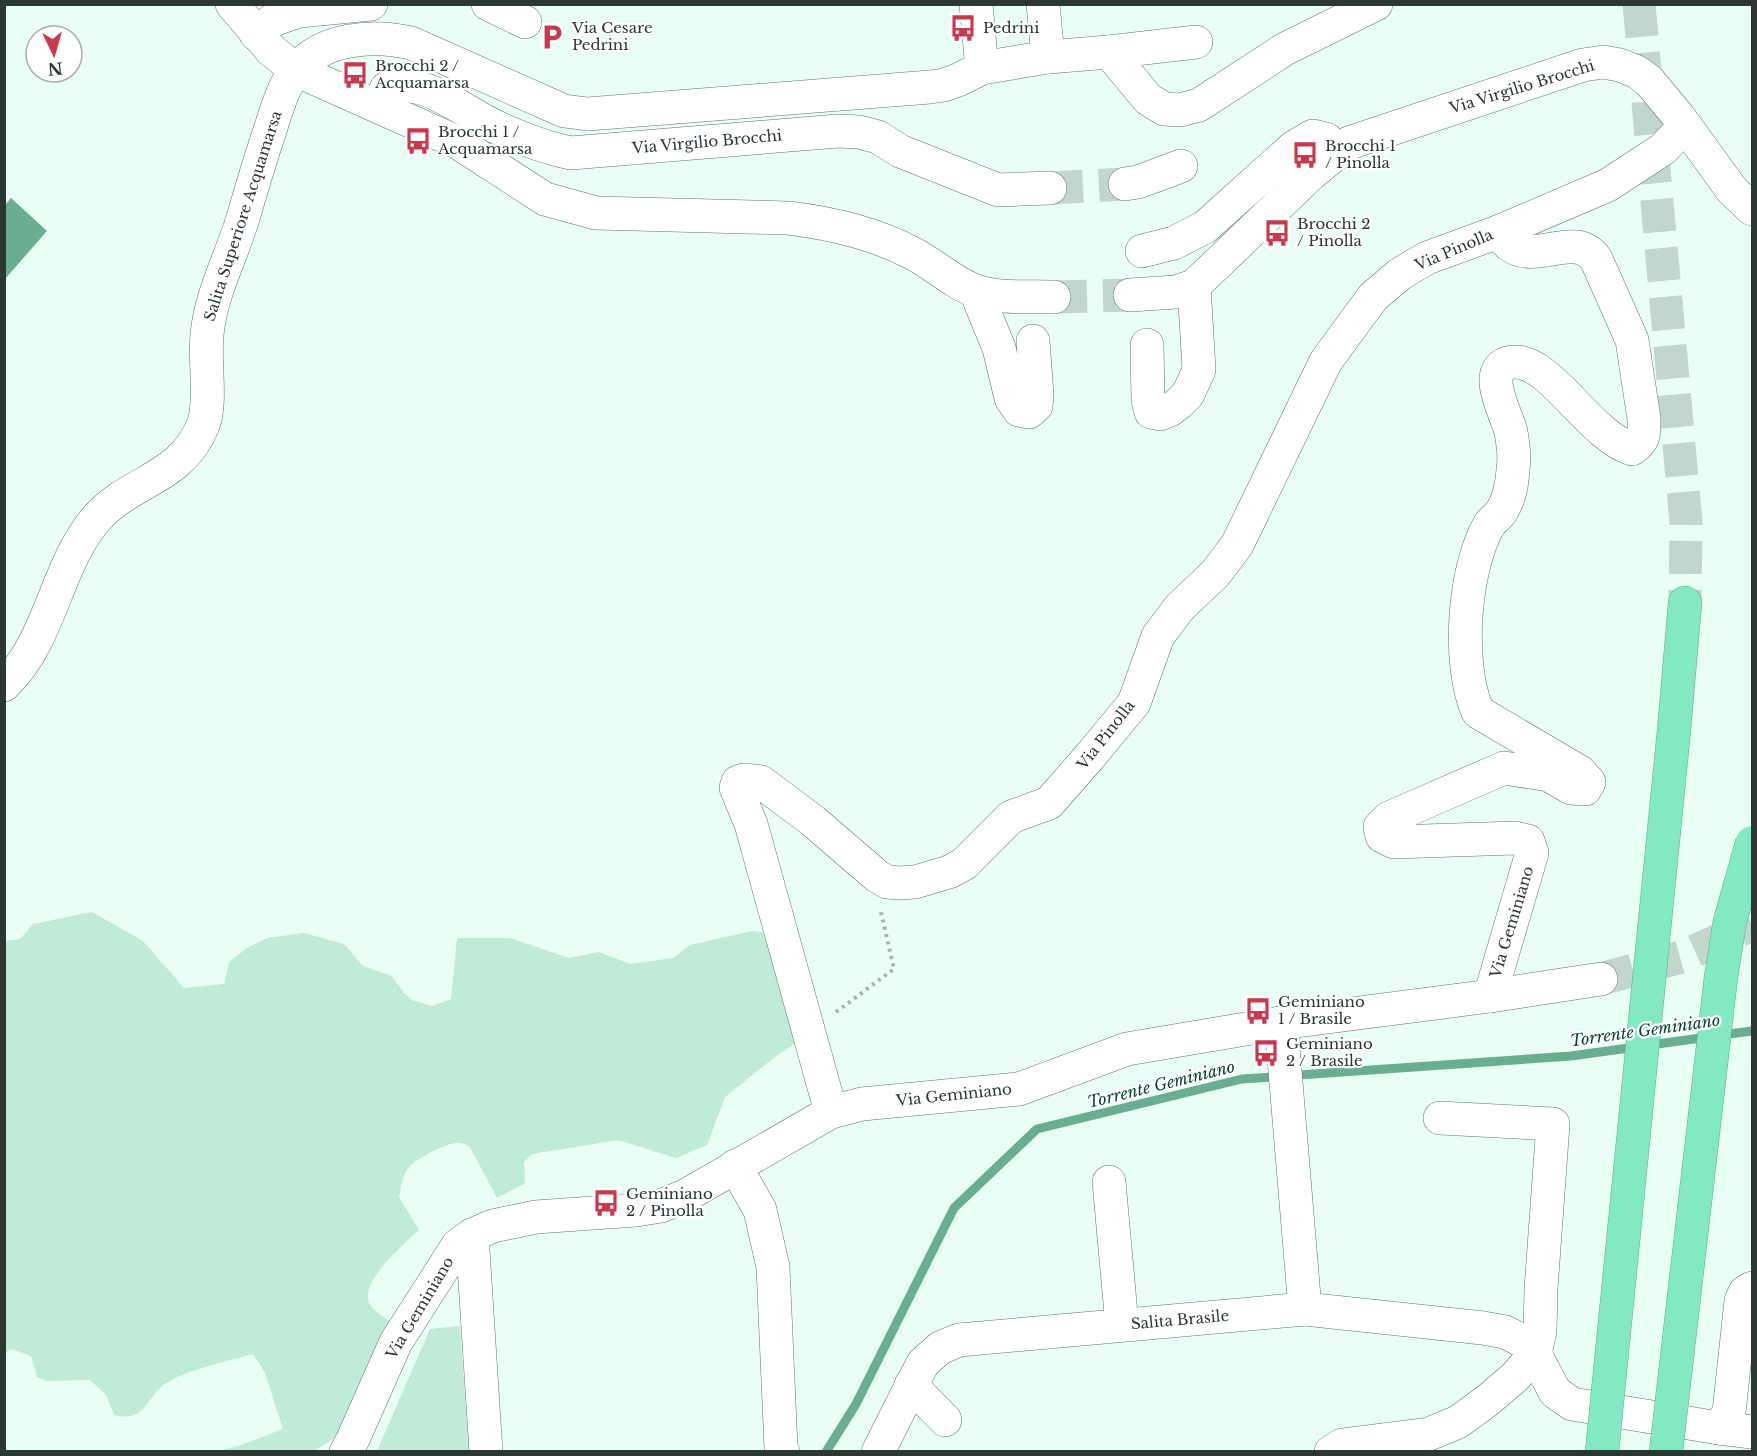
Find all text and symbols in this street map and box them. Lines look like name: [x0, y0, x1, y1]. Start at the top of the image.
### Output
bus stop icon: Pedrini: [948, 13, 978, 43]
place label: Via Cesare Pedrini: [571, 18, 653, 54]
place label: Pedrini: [983, 18, 1039, 37]
parking icon: Via Cesare Pedrini: [537, 22, 567, 52]
north arrow: [24, 24, 84, 84]
street label: Via Virgilio Brocchi: [1446, 55, 1597, 118]
place label: Brocchi 2 / Acquamarsa: [374, 56, 470, 92]
text: N: [47, 58, 64, 80]
bus stop icon: Brocchi 2 / Acquamarsa: [340, 60, 370, 90]
street label: Salita Superiore Acquamarsa: [199, 108, 286, 323]
place label: Brocchi 1 / Acquamarsa: [437, 122, 533, 158]
street label: Via Virgilio Brocchi: [630, 125, 783, 158]
bus stop icon: Brocchi 1 / Acquamarsa: [403, 126, 433, 156]
place label: Brocchi 1 / Pinolla: [1325, 136, 1396, 172]
bus stop icon: Brocchi 1 / Pinolla: [1290, 140, 1320, 170]
place label: Brocchi 2 / Pinolla: [1297, 214, 1370, 250]
bus stop icon: Brocchi 2 / Pinolla: [1262, 218, 1292, 248]
street label: Via Pinolla: [1411, 224, 1496, 275]
street label: Via Pinolla: [1072, 696, 1139, 774]
street label: Via Geminiano: [1485, 863, 1538, 981]
place label: Geminiano 1 / Brasile: [1278, 992, 1365, 1028]
bus stop icon: Geminiano 1 / Brasile: [1243, 996, 1273, 1026]
water label: Torrente Geminiano: [1569, 1010, 1721, 1050]
place label: Geminiano 2 / Brasile: [1286, 1034, 1373, 1070]
bus stop icon: Geminiano 2 / Brasile: [1251, 1038, 1281, 1068]
water label: Torrente Geminiano: [1085, 1056, 1237, 1112]
street label: Via Geminiano: [894, 1079, 1013, 1110]
place label: Geminiano 2 / Pinolla: [626, 1184, 713, 1220]
bus stop icon: Geminiano 2 / Pinolla: [591, 1188, 621, 1218]
street label: Via Geminiano: [381, 1253, 458, 1363]
street label: Salita Brasile: [1130, 1306, 1230, 1333]

